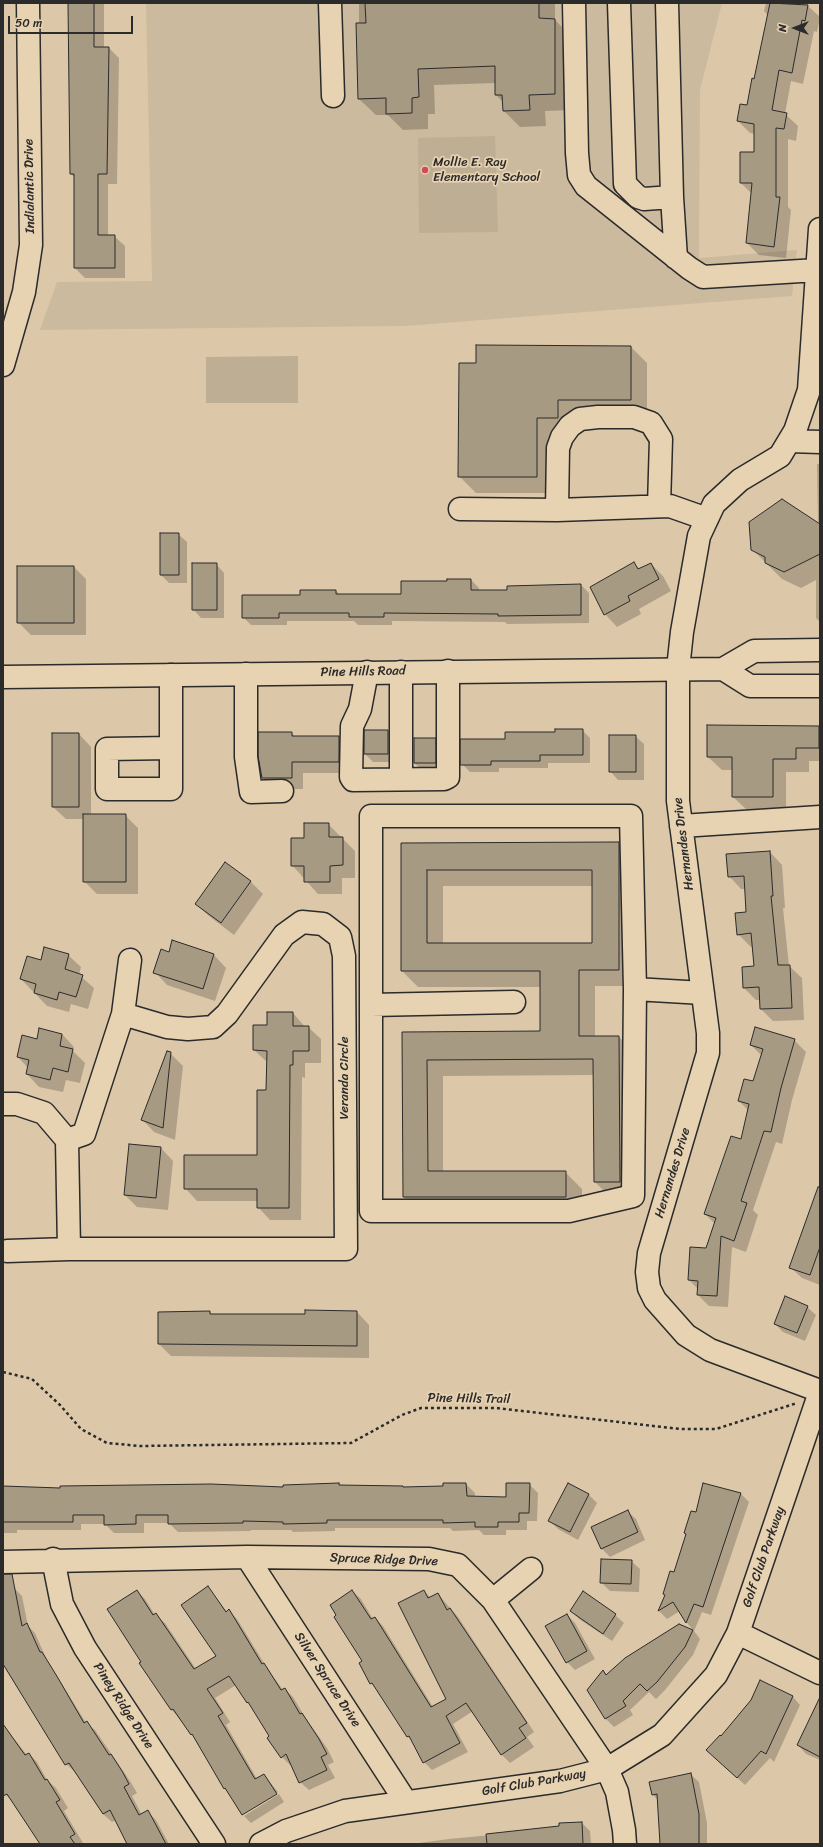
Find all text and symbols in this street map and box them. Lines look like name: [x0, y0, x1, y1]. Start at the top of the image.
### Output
scale bar: [10, 8, 135, 34]
north arrow: [775, 8, 815, 48]
text: 50 m: [15, 12, 42, 34]
text: N: [773, 24, 792, 32]
street label: Indialantic Drive: [21, 138, 39, 234]
place label: Mollie E. Ray Elementary School: [433, 155, 540, 186]
marker: Mollie E. Ray Elementary School: [420, 165, 430, 175]
street label: Pine Hills Road: [320, 663, 406, 681]
street label: Hernandes Drive: [671, 797, 697, 891]
street label: Veranda Circle: [337, 1037, 353, 1119]
street label: Hernandes Drive: [652, 1126, 694, 1220]
street label: Pine Hills Trail: [428, 1390, 510, 1408]
street label: Golf Club Parkway: [739, 1505, 789, 1609]
street label: Spruce Ridge Drive: [330, 1550, 438, 1570]
street label: Silver Spruce Drive: [290, 1630, 364, 1730]
street label: Piney Ridge Drive: [89, 1660, 157, 1752]
street label: Golf Club Parkway: [481, 1766, 587, 1800]

